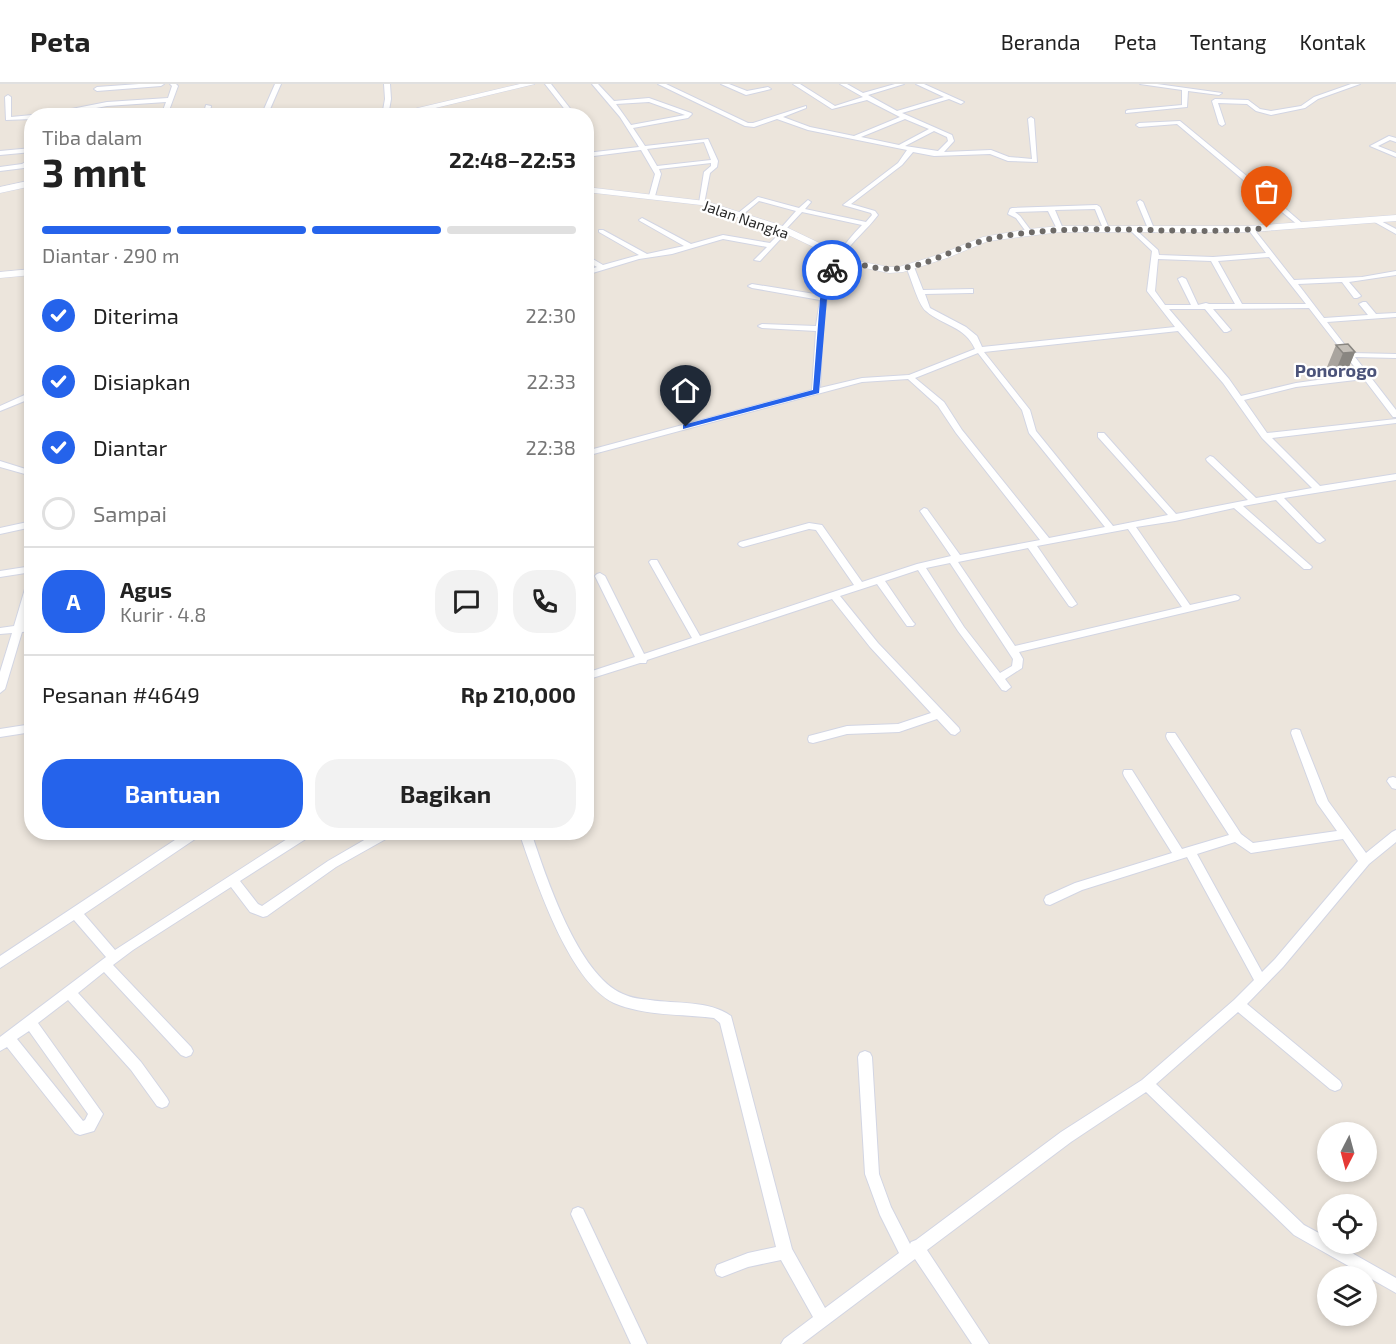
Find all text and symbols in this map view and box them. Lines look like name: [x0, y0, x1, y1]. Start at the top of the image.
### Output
text: Peta: [30, 24, 90, 58]
text: Beranda: [1001, 29, 1081, 54]
text: Peta: [1114, 29, 1157, 54]
text: Tentang: [1190, 29, 1267, 54]
text: Kontak: [1300, 29, 1366, 54]
text: Tiba dalam: [42, 125, 142, 149]
text: 22:48–22:53: [449, 146, 576, 172]
text: 3 mnt: [42, 148, 146, 195]
pin: [1241, 166, 1292, 228]
icon: bag: [1250, 175, 1283, 208]
street label: Jalan Nangka: [701, 196, 791, 242]
courier: [802, 240, 862, 300]
text: Diantar · 290 m: [42, 243, 179, 267]
icon: bike: [816, 254, 849, 287]
icon: check: [42, 299, 75, 332]
text: Diterima: [93, 302, 179, 328]
text: 22:30: [526, 303, 576, 327]
district label: Ponorogo: [1295, 359, 1377, 381]
icon: check: [42, 365, 75, 398]
pin: [660, 365, 711, 427]
text: Disiapkan: [93, 368, 191, 394]
text: 22:33: [527, 369, 576, 393]
icon: home: [669, 374, 702, 407]
icon: check: [42, 431, 75, 464]
text: Diantar: [93, 434, 167, 460]
text: 22:38: [526, 435, 576, 459]
text: Sampai: [93, 500, 167, 526]
button: chat: [435, 570, 498, 633]
button: phone: [513, 570, 576, 633]
text: Agus: [120, 576, 172, 602]
text: A: [66, 588, 81, 614]
text: Kurir · 4.8: [120, 602, 206, 626]
text: Pesanan #4649: [42, 681, 200, 707]
text: Rp 210,000: [461, 681, 576, 707]
button: Bantuan: [42, 759, 303, 828]
button: Bagikan: [315, 759, 576, 828]
north arrow: [1317, 1122, 1377, 1182]
map controls: [1317, 1122, 1377, 1326]
button: locate: [1317, 1194, 1377, 1254]
button: layers: [1317, 1266, 1377, 1326]

